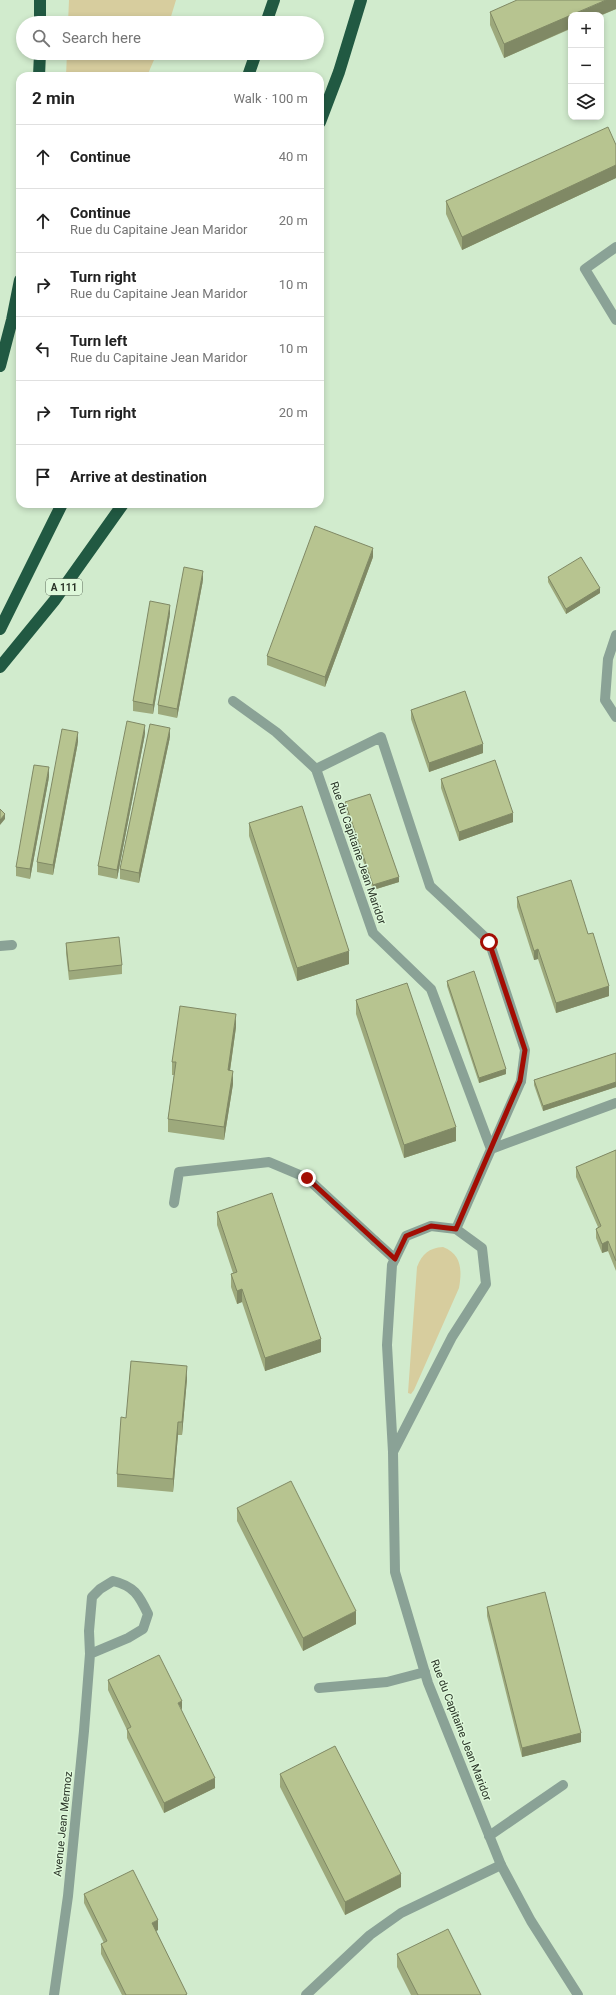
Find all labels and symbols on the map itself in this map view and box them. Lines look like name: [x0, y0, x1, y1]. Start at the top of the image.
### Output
road number: A 111: [46, 579, 82, 595]
street label: Rue du Capitaine Jean Maridor: [327, 780, 389, 926]
route start: [480, 933, 498, 951]
route end: [298, 1169, 316, 1187]
street label: Rue du Capitaine Jean Maridor: [428, 1658, 494, 1803]
street label: Avenue Jean Mermoz: [51, 1770, 75, 1877]

